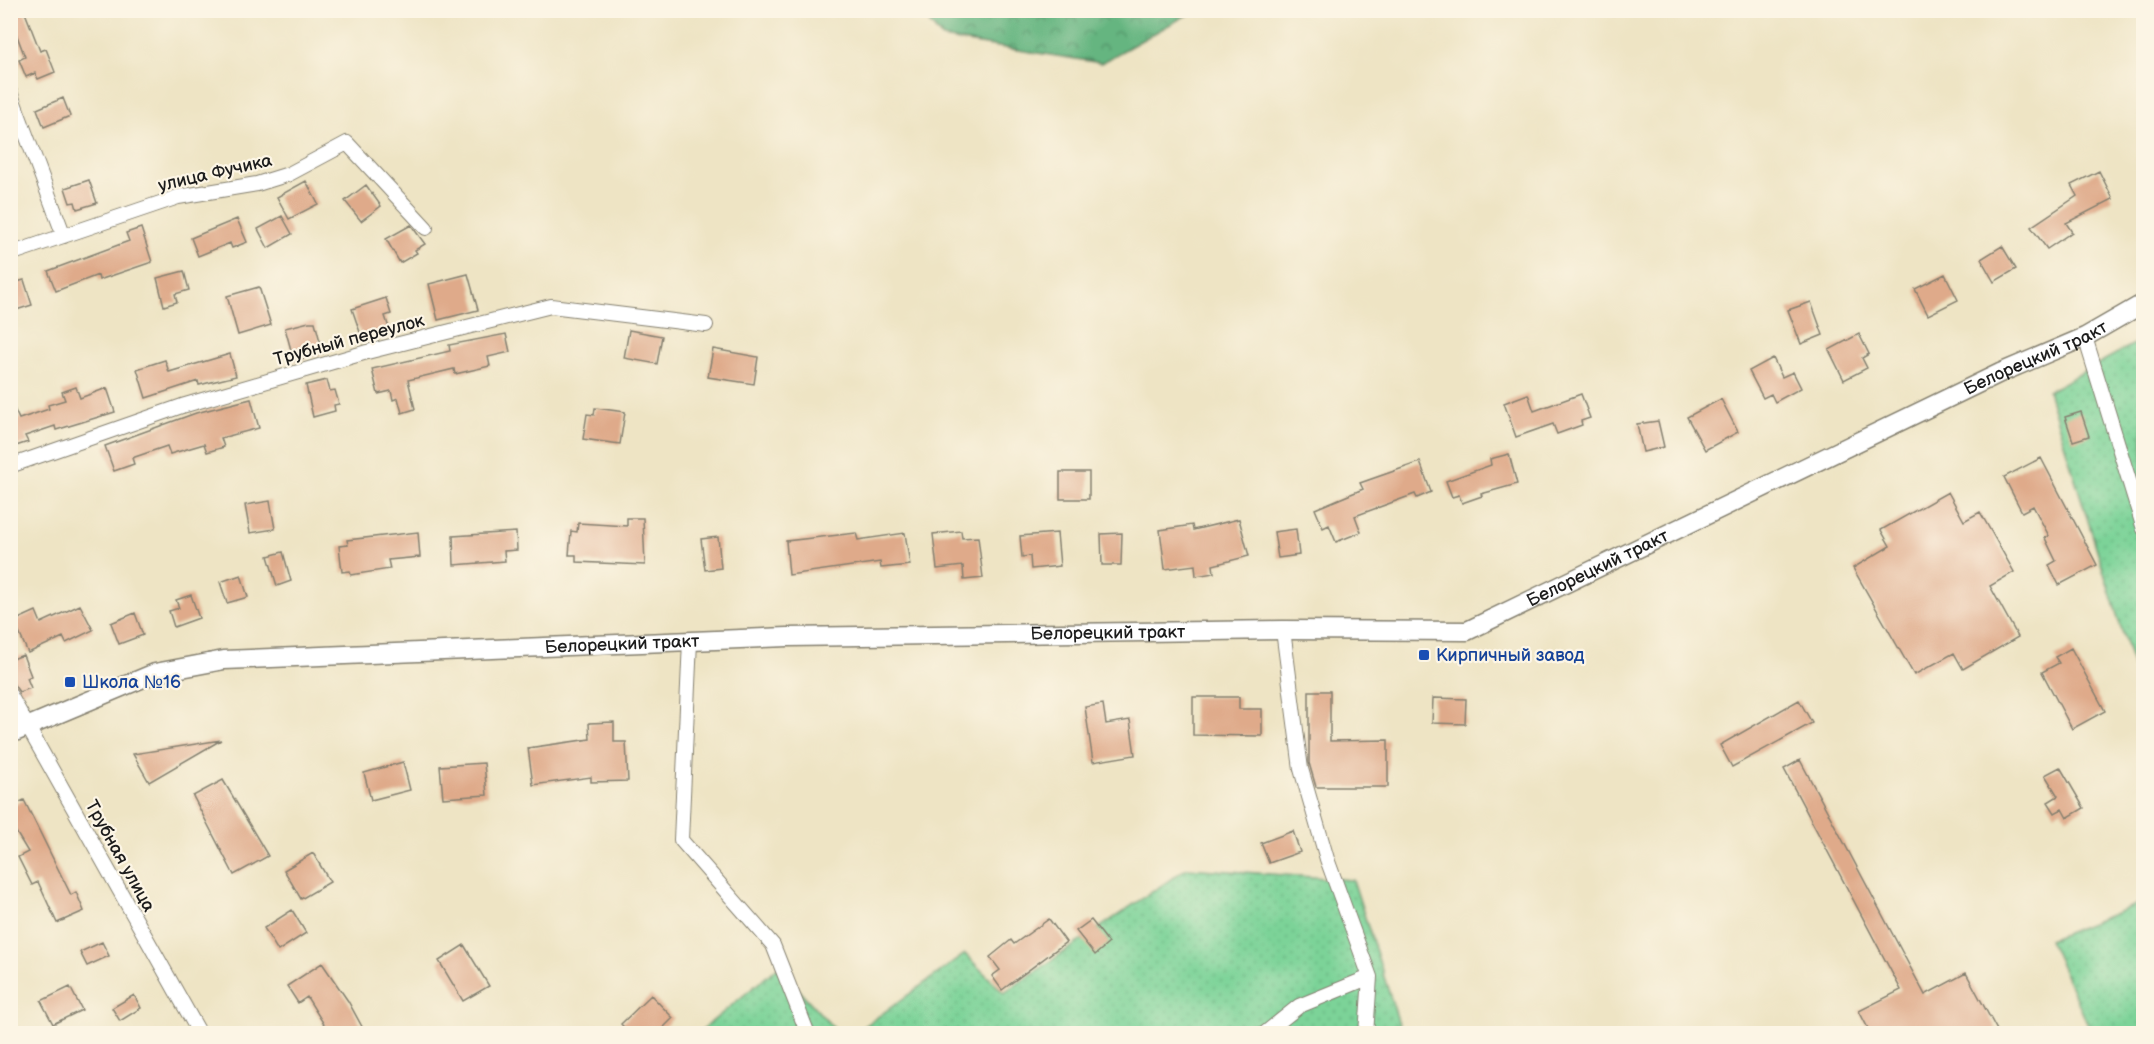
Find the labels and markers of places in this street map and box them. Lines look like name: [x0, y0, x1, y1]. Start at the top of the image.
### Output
place label: Кирпичный завод: [1436, 645, 1584, 666]
marker: Кирпичный завод: [1417, 648, 1431, 662]
place label: Школа №16: [82, 672, 181, 693]
marker: Школа №16: [63, 675, 77, 689]

